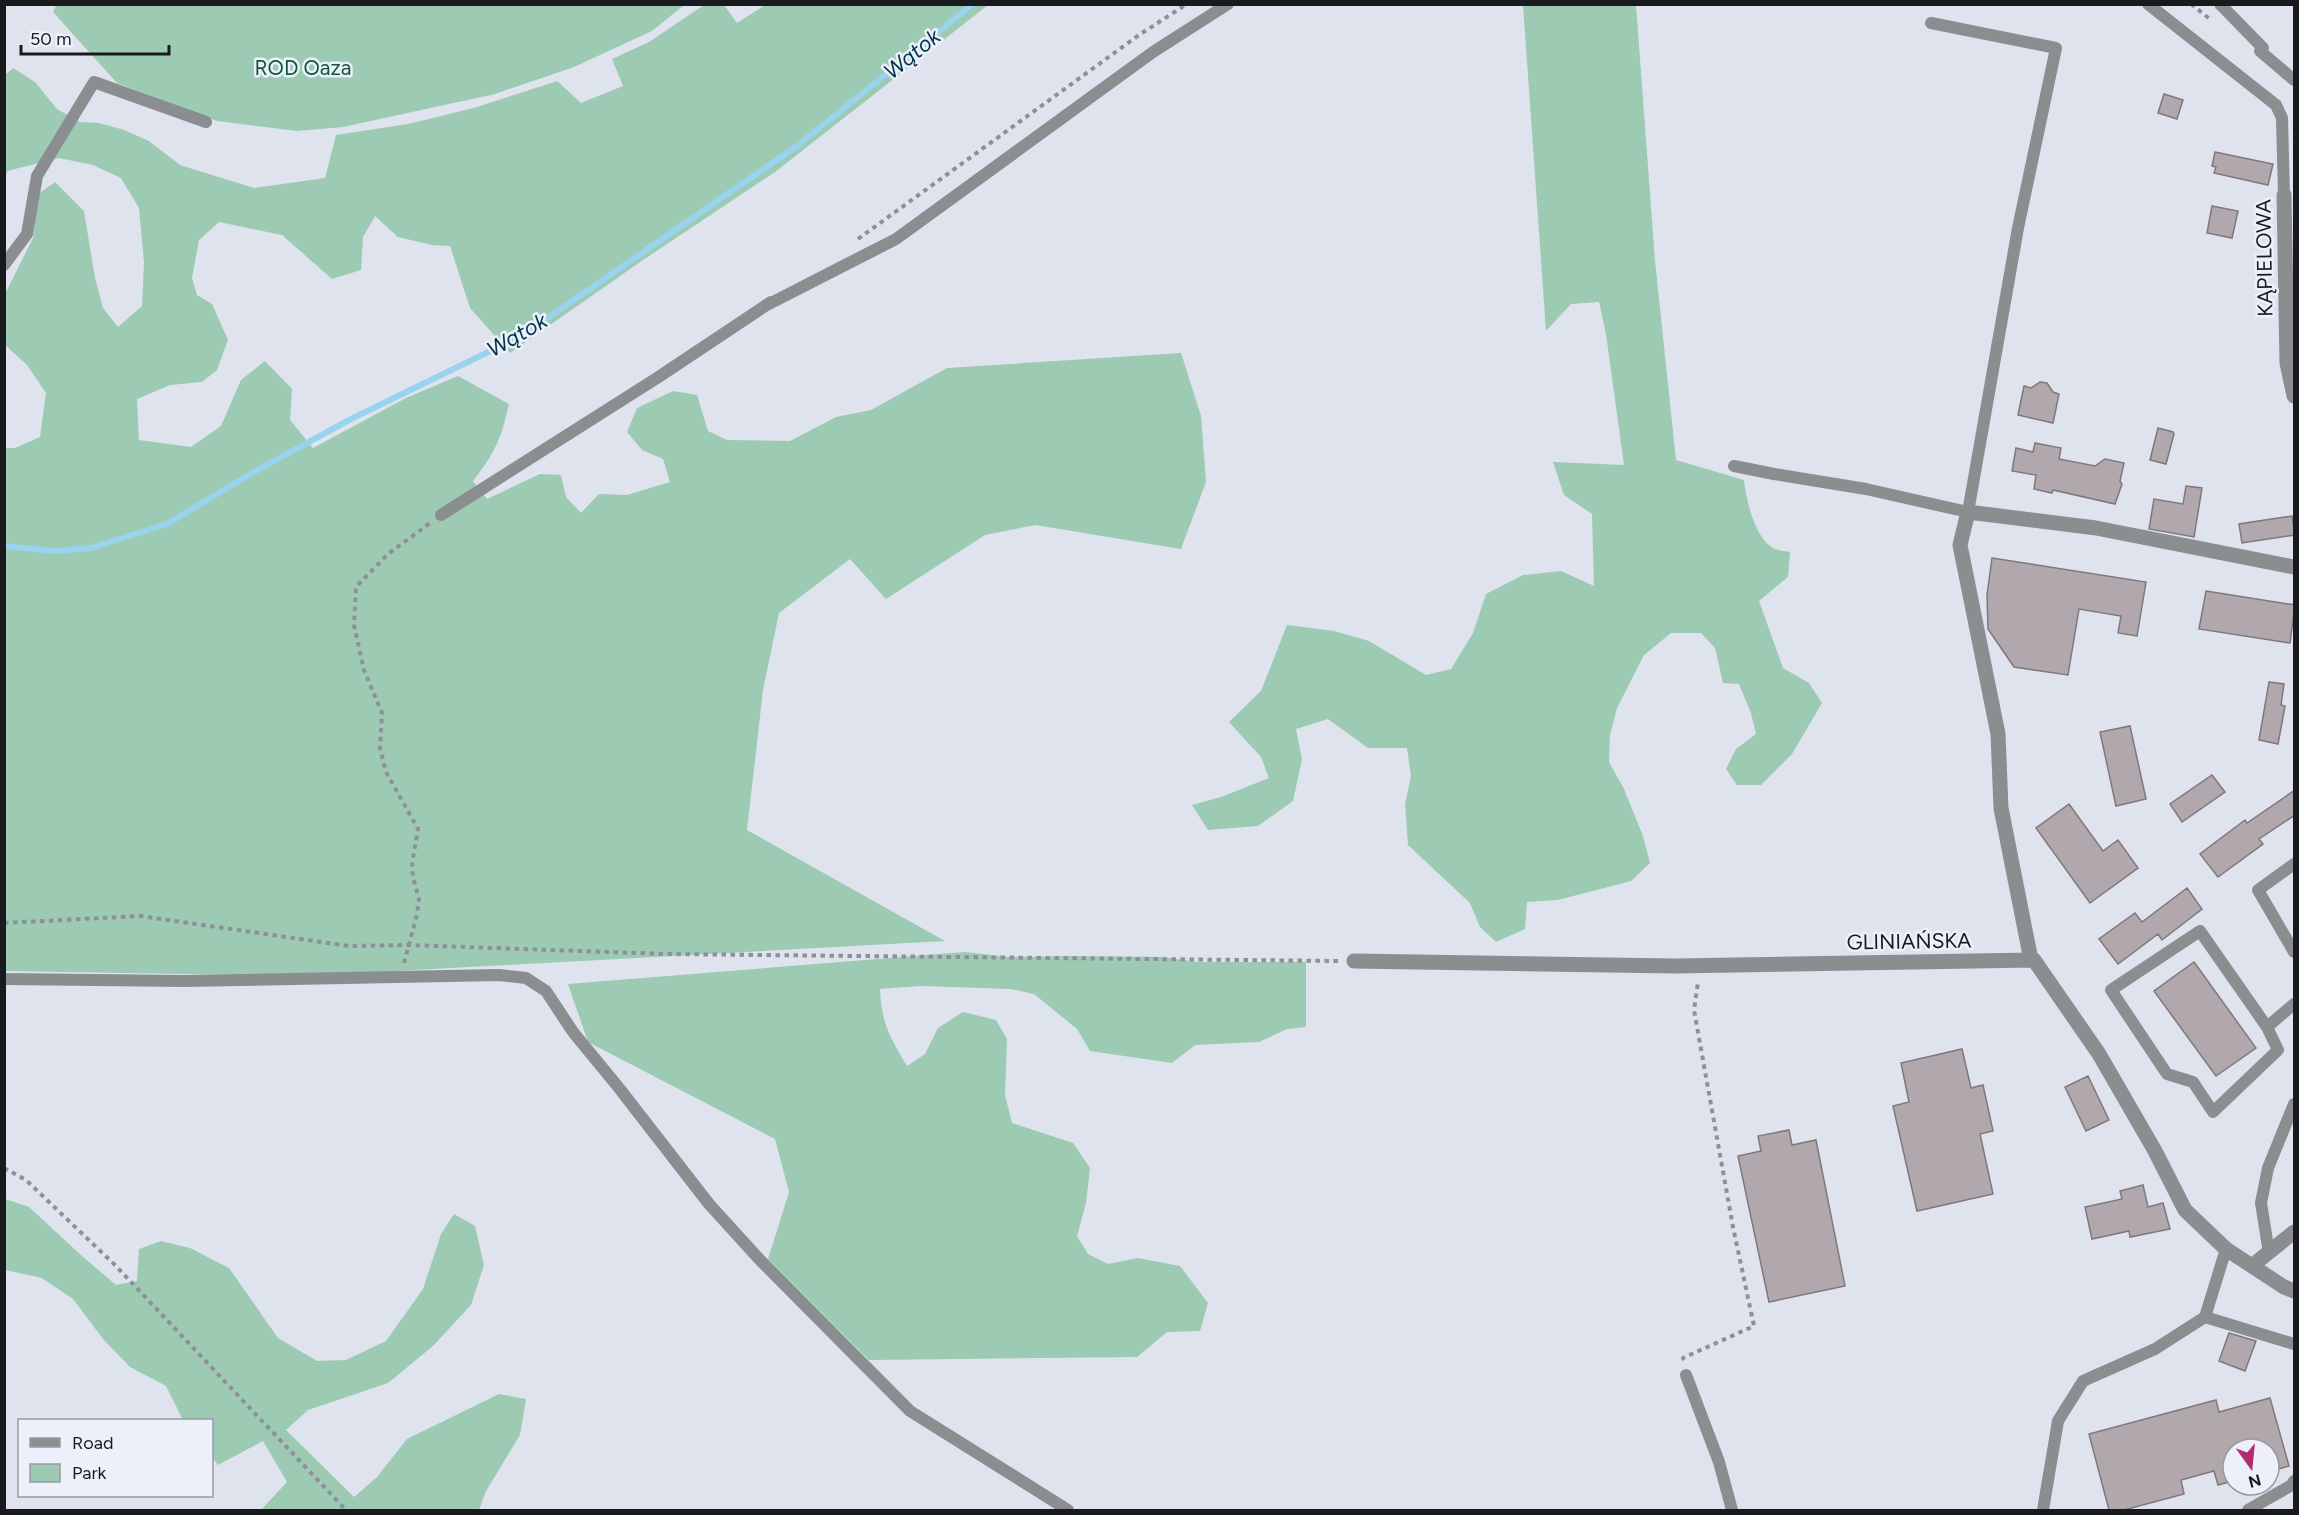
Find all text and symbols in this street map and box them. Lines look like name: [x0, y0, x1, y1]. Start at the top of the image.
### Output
scale bar: [21, 18, 170, 56]
water label: Wątok: [878, 22, 947, 85]
text: 50 m: [30, 28, 72, 50]
park label: ROD Oaza: [254, 55, 352, 80]
street label: KĄPIELOWA: [2250, 199, 2278, 317]
water label: Wątok: [482, 306, 553, 363]
street label: GLINIAŃSKA: [1846, 927, 1972, 955]
legend: [18, 1419, 213, 1497]
text: Road: [72, 1432, 113, 1454]
north arrow: [2221, 1437, 2281, 1497]
text: Park: [72, 1462, 107, 1484]
text: N: [2246, 1470, 2263, 1492]

